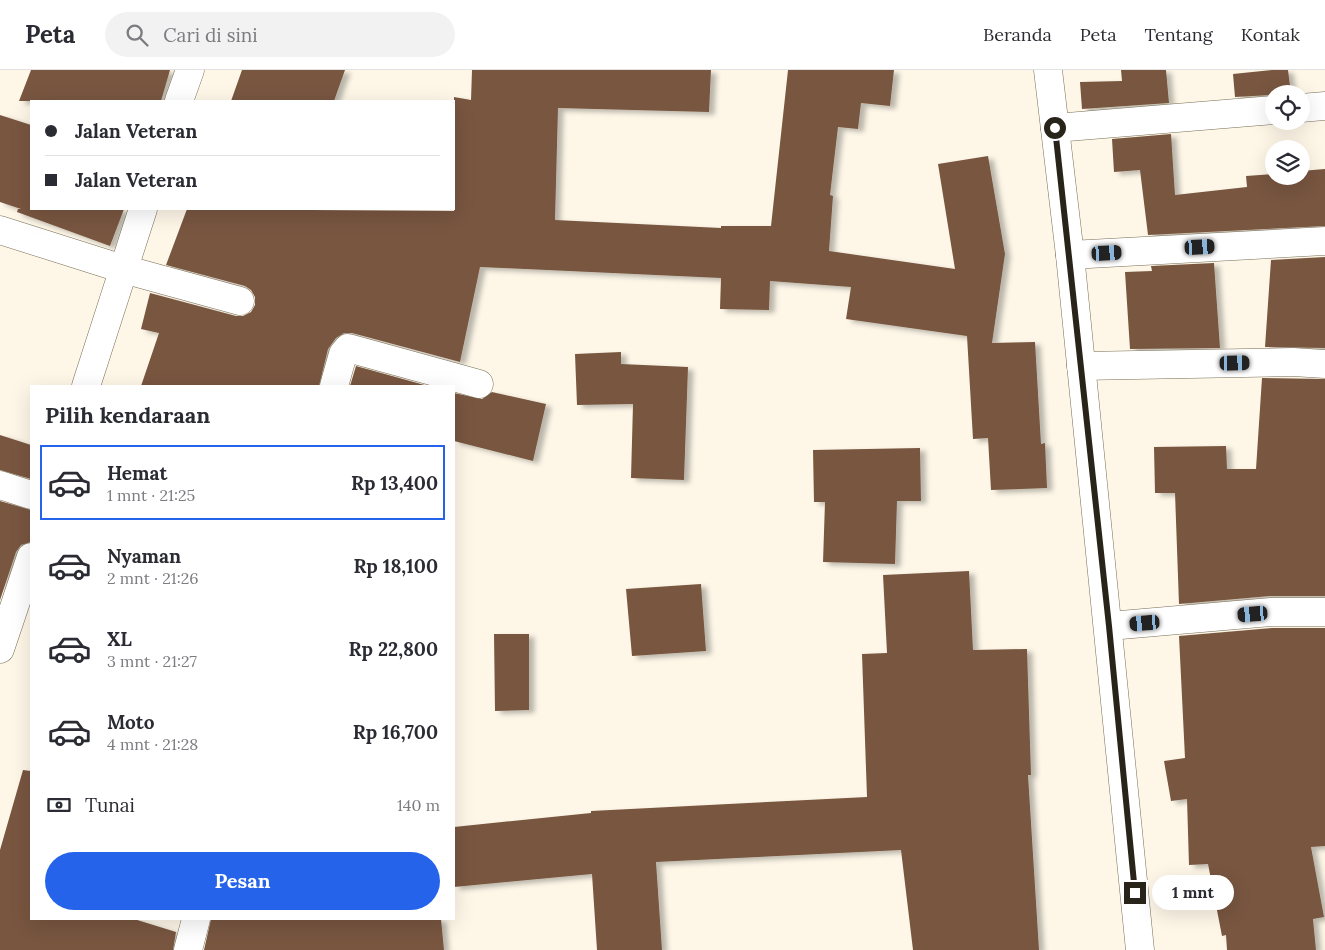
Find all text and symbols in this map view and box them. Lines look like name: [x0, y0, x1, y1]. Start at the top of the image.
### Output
search box: [105, 12, 455, 57]
text: Peta: [25, 19, 75, 50]
icon: search: [123, 21, 151, 49]
text: Cari di sini: [163, 23, 258, 47]
text: Beranda: [983, 23, 1052, 46]
text: Peta: [1080, 23, 1116, 46]
text: Tentang: [1144, 23, 1213, 46]
text: Kontak: [1241, 23, 1300, 46]
map controls: [1265, 85, 1310, 185]
button: locate: [1265, 85, 1310, 130]
route start: [1044, 117, 1066, 139]
text: Jalan Veteran: [75, 119, 197, 143]
button: layers: [1265, 140, 1310, 185]
text: Jalan Veteran: [75, 168, 197, 192]
car: [1184, 239, 1215, 255]
car: [1091, 245, 1122, 261]
car: [1219, 355, 1250, 371]
text: Pilih kendaraan: [45, 401, 210, 429]
icon: car: [47, 460, 92, 505]
text: Hemat: [107, 461, 167, 485]
text: Rp 13,400: [351, 471, 438, 495]
text: 1 mnt · 21:25: [107, 485, 195, 505]
icon: car: [47, 543, 92, 588]
text: Nyaman: [107, 544, 181, 568]
text: Rp 18,100: [353, 554, 438, 578]
text: 2 mnt · 21:26: [107, 568, 199, 588]
car: [1237, 605, 1268, 623]
car: [1129, 614, 1160, 632]
icon: car: [47, 626, 92, 671]
text: XL: [107, 627, 132, 651]
text: Rp 22,800: [349, 637, 438, 661]
text: 3 mnt · 21:27: [107, 651, 197, 671]
icon: car: [47, 709, 92, 754]
text: Moto: [107, 710, 154, 734]
text: Rp 16,700: [353, 720, 438, 744]
text: 4 mnt · 21:28: [107, 734, 198, 754]
icon: cash: [45, 791, 73, 819]
text: Tunai: [85, 793, 135, 817]
text: 140 m: [397, 795, 440, 815]
button: Pesan: [45, 852, 440, 910]
callout: 1 mnt: [1152, 876, 1235, 910]
route end: [1124, 882, 1146, 904]
text: 1 mnt: [1172, 882, 1214, 902]

